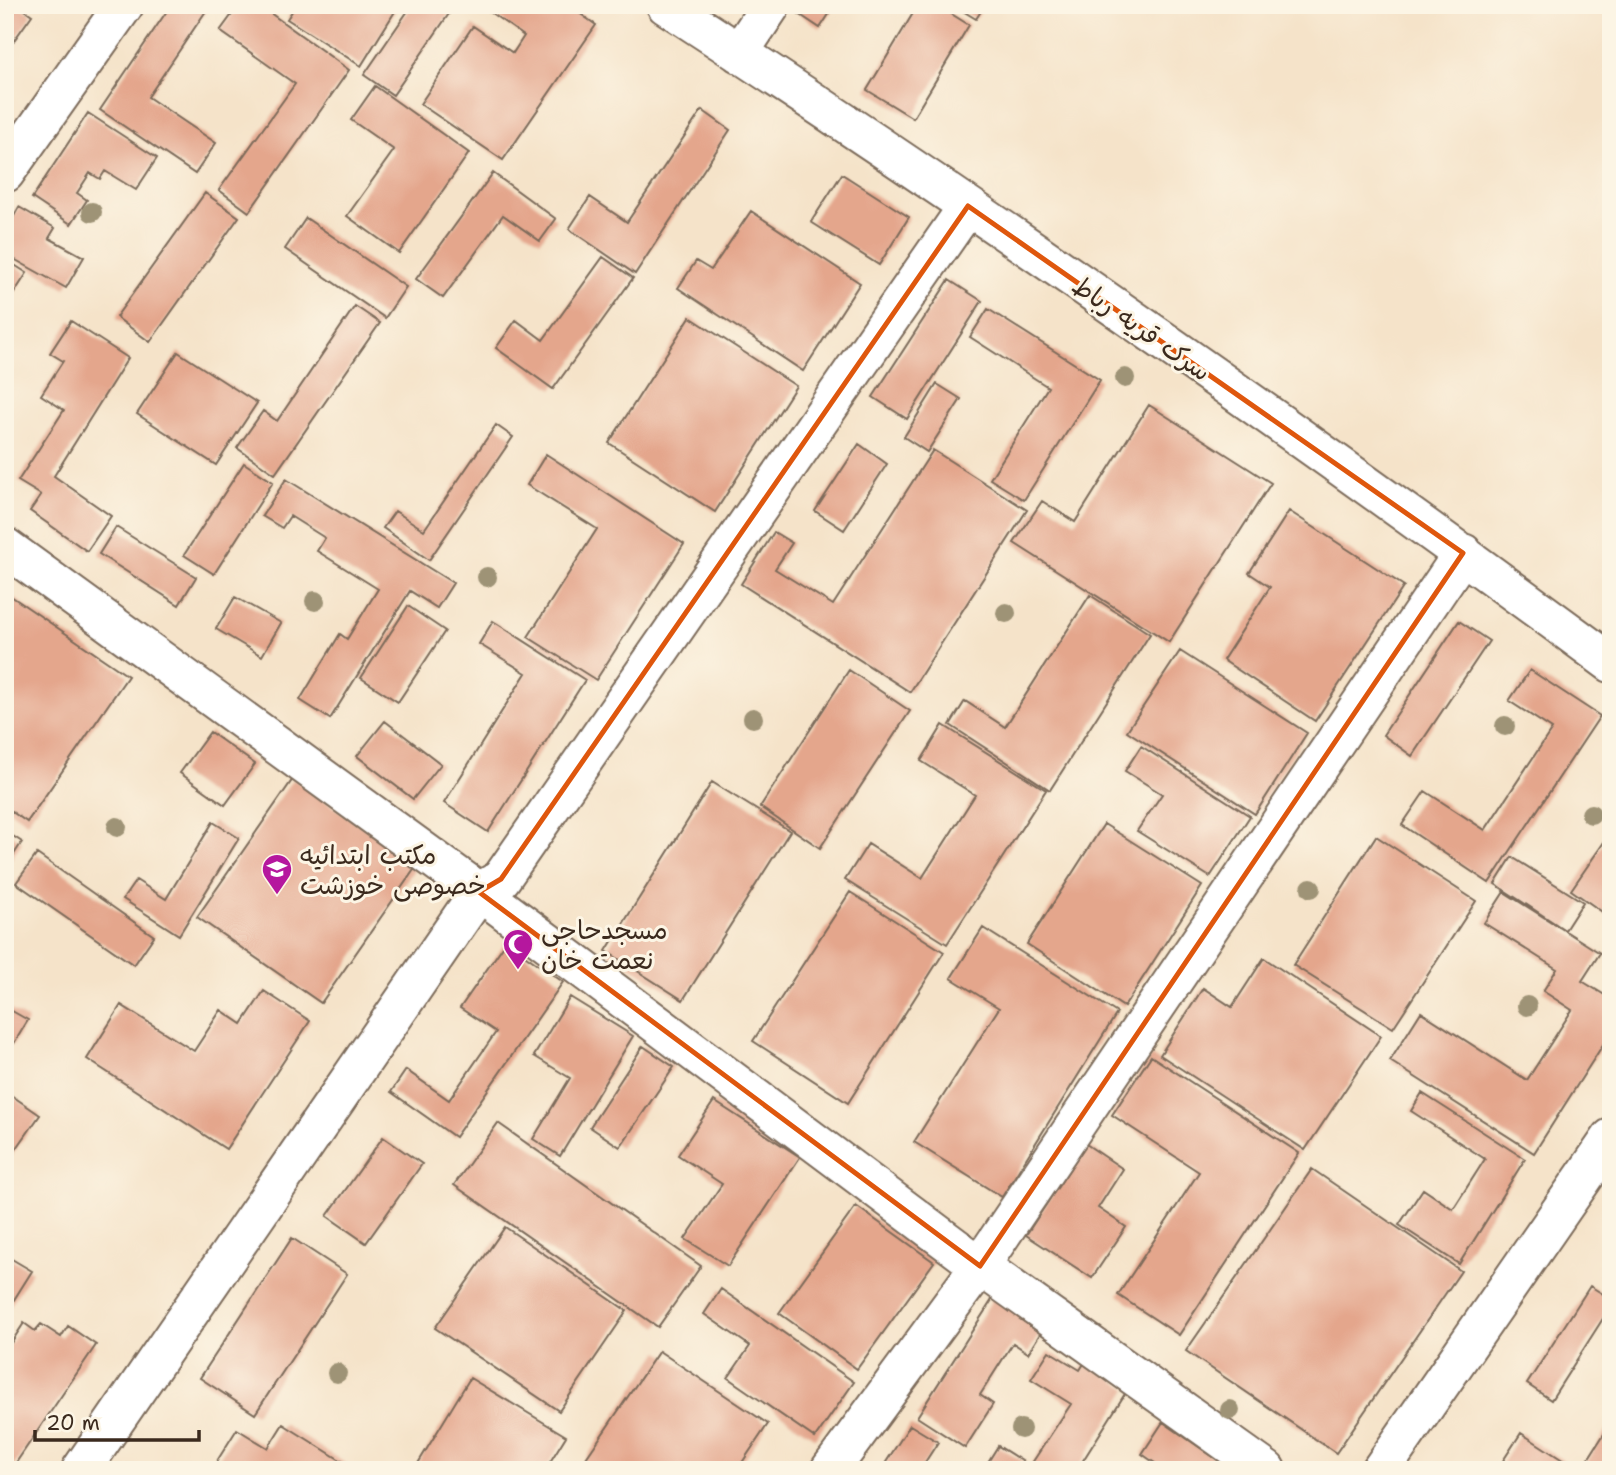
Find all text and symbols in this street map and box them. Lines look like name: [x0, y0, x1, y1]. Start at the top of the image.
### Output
street label: سرک قریه رباط: [1066, 267, 1218, 389]
place label: مکتب ابتدائیه خصوصی خوزشت: [300, 837, 486, 902]
school or university icon: مکتب ابتدائیه خصوصی خوزشت: [260, 852, 294, 896]
place label: مسجدحاجی نعمت خان: [541, 912, 668, 977]
mosque icon: مسجدحاجی نعمت خان: [501, 927, 535, 971]
scale bar: [35, 1398, 200, 1442]
text: 20 m: [46, 1409, 100, 1437]

